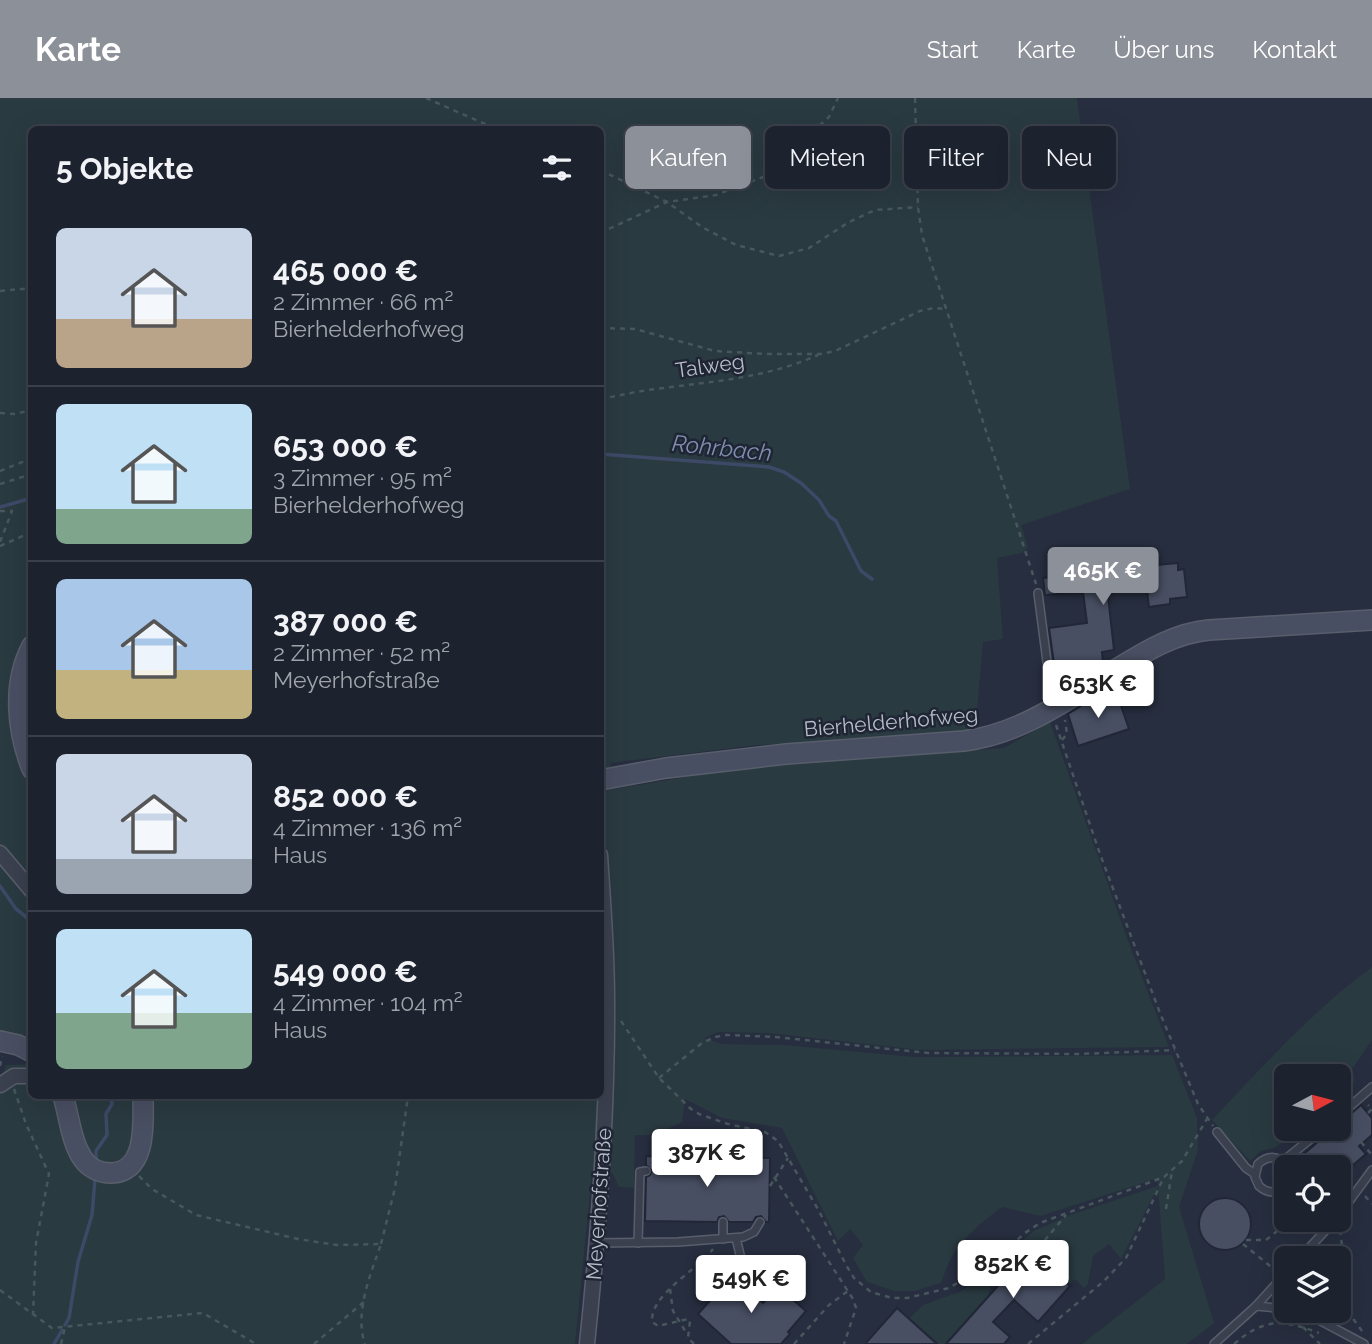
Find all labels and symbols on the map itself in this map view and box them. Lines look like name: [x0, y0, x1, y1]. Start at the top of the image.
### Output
street label: Talweg: [674, 348, 746, 383]
water label: Rohrbach: [671, 429, 773, 466]
pin: 465K €: [1046, 547, 1160, 607]
pin: 653K €: [1041, 660, 1155, 720]
street label: Bierhelderhofweg: [803, 701, 979, 742]
north arrow: [1274, 1064, 1351, 1141]
street label: Meyerhofstraße: [581, 1127, 616, 1281]
pin: 387K €: [650, 1130, 764, 1189]
pin: 852K €: [956, 1240, 1070, 1300]
pin: 549K €: [694, 1256, 808, 1315]

